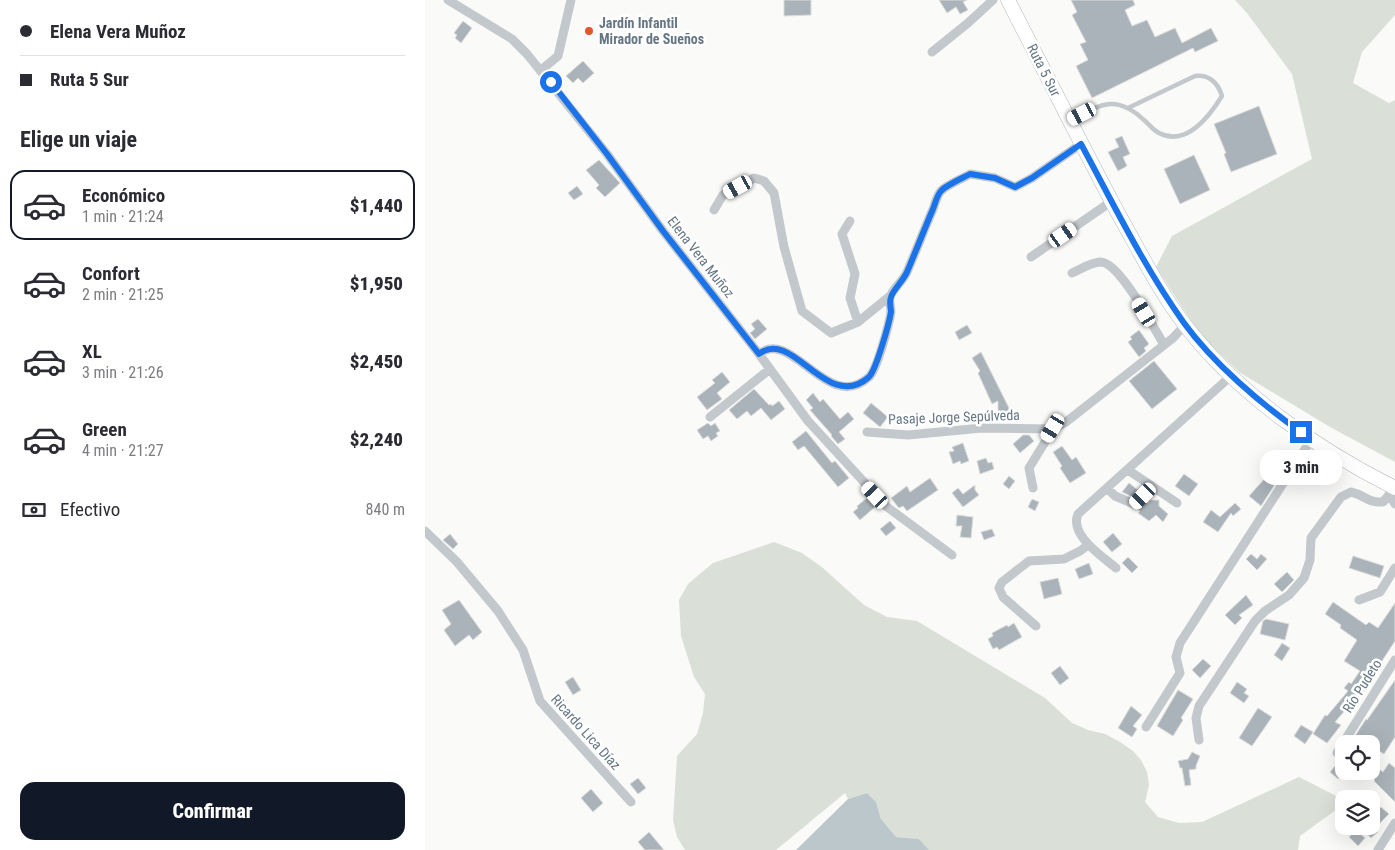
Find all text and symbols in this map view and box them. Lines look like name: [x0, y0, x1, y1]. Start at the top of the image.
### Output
place label: Jardín Infantil Mirador de Sueños: [599, 15, 704, 47]
text: Elena Vera Muñoz: [50, 20, 186, 43]
marker: Jardín Infantil Mirador de Sueños: [583, 25, 595, 37]
street label: Ruta 5 Sur: [1024, 41, 1064, 99]
text: Ruta 5 Sur: [50, 68, 129, 91]
route start: [540, 71, 562, 93]
car: [1065, 101, 1098, 127]
text: Elige un viaje: [20, 127, 137, 152]
car: [721, 173, 754, 201]
icon: car: [22, 183, 67, 228]
text: Económico: [82, 184, 165, 207]
text: $1,440: [350, 194, 403, 217]
text: 1 min · 21:24: [82, 207, 164, 226]
street label: Elena Vera Muñoz: [664, 213, 738, 301]
car: [1046, 220, 1079, 250]
icon: car: [22, 261, 67, 306]
text: Confort: [82, 262, 140, 285]
text: $1,950: [350, 272, 403, 295]
text: 2 min · 21:25: [82, 285, 164, 304]
car: [1129, 295, 1158, 329]
icon: car: [22, 339, 67, 384]
text: XL: [82, 340, 102, 363]
text: $2,450: [350, 350, 403, 373]
text: 3 min · 21:26: [82, 363, 164, 382]
street label: Pasaje Jorge Sepúlveda: [888, 407, 1020, 427]
car: [1038, 411, 1067, 445]
icon: car: [22, 417, 67, 462]
text: Green: [82, 418, 127, 441]
route end: [1290, 421, 1312, 443]
text: $2,240: [350, 428, 403, 451]
text: 4 min · 21:27: [82, 441, 164, 460]
callout: 3 min: [1260, 450, 1342, 484]
text: 3 min: [1283, 458, 1319, 477]
car: [859, 479, 890, 511]
car: [1127, 480, 1158, 512]
icon: cash: [20, 496, 48, 524]
text: Efectivo: [60, 498, 120, 521]
text: 840 m: [366, 500, 405, 519]
street label: Río Pudeto: [1339, 656, 1385, 716]
street label: Ricardo Lica Díaz: [548, 691, 624, 773]
map controls: [1335, 735, 1380, 835]
button: locate: [1335, 735, 1380, 780]
button: Confirmar: [20, 782, 405, 840]
button: layers: [1335, 790, 1380, 835]

